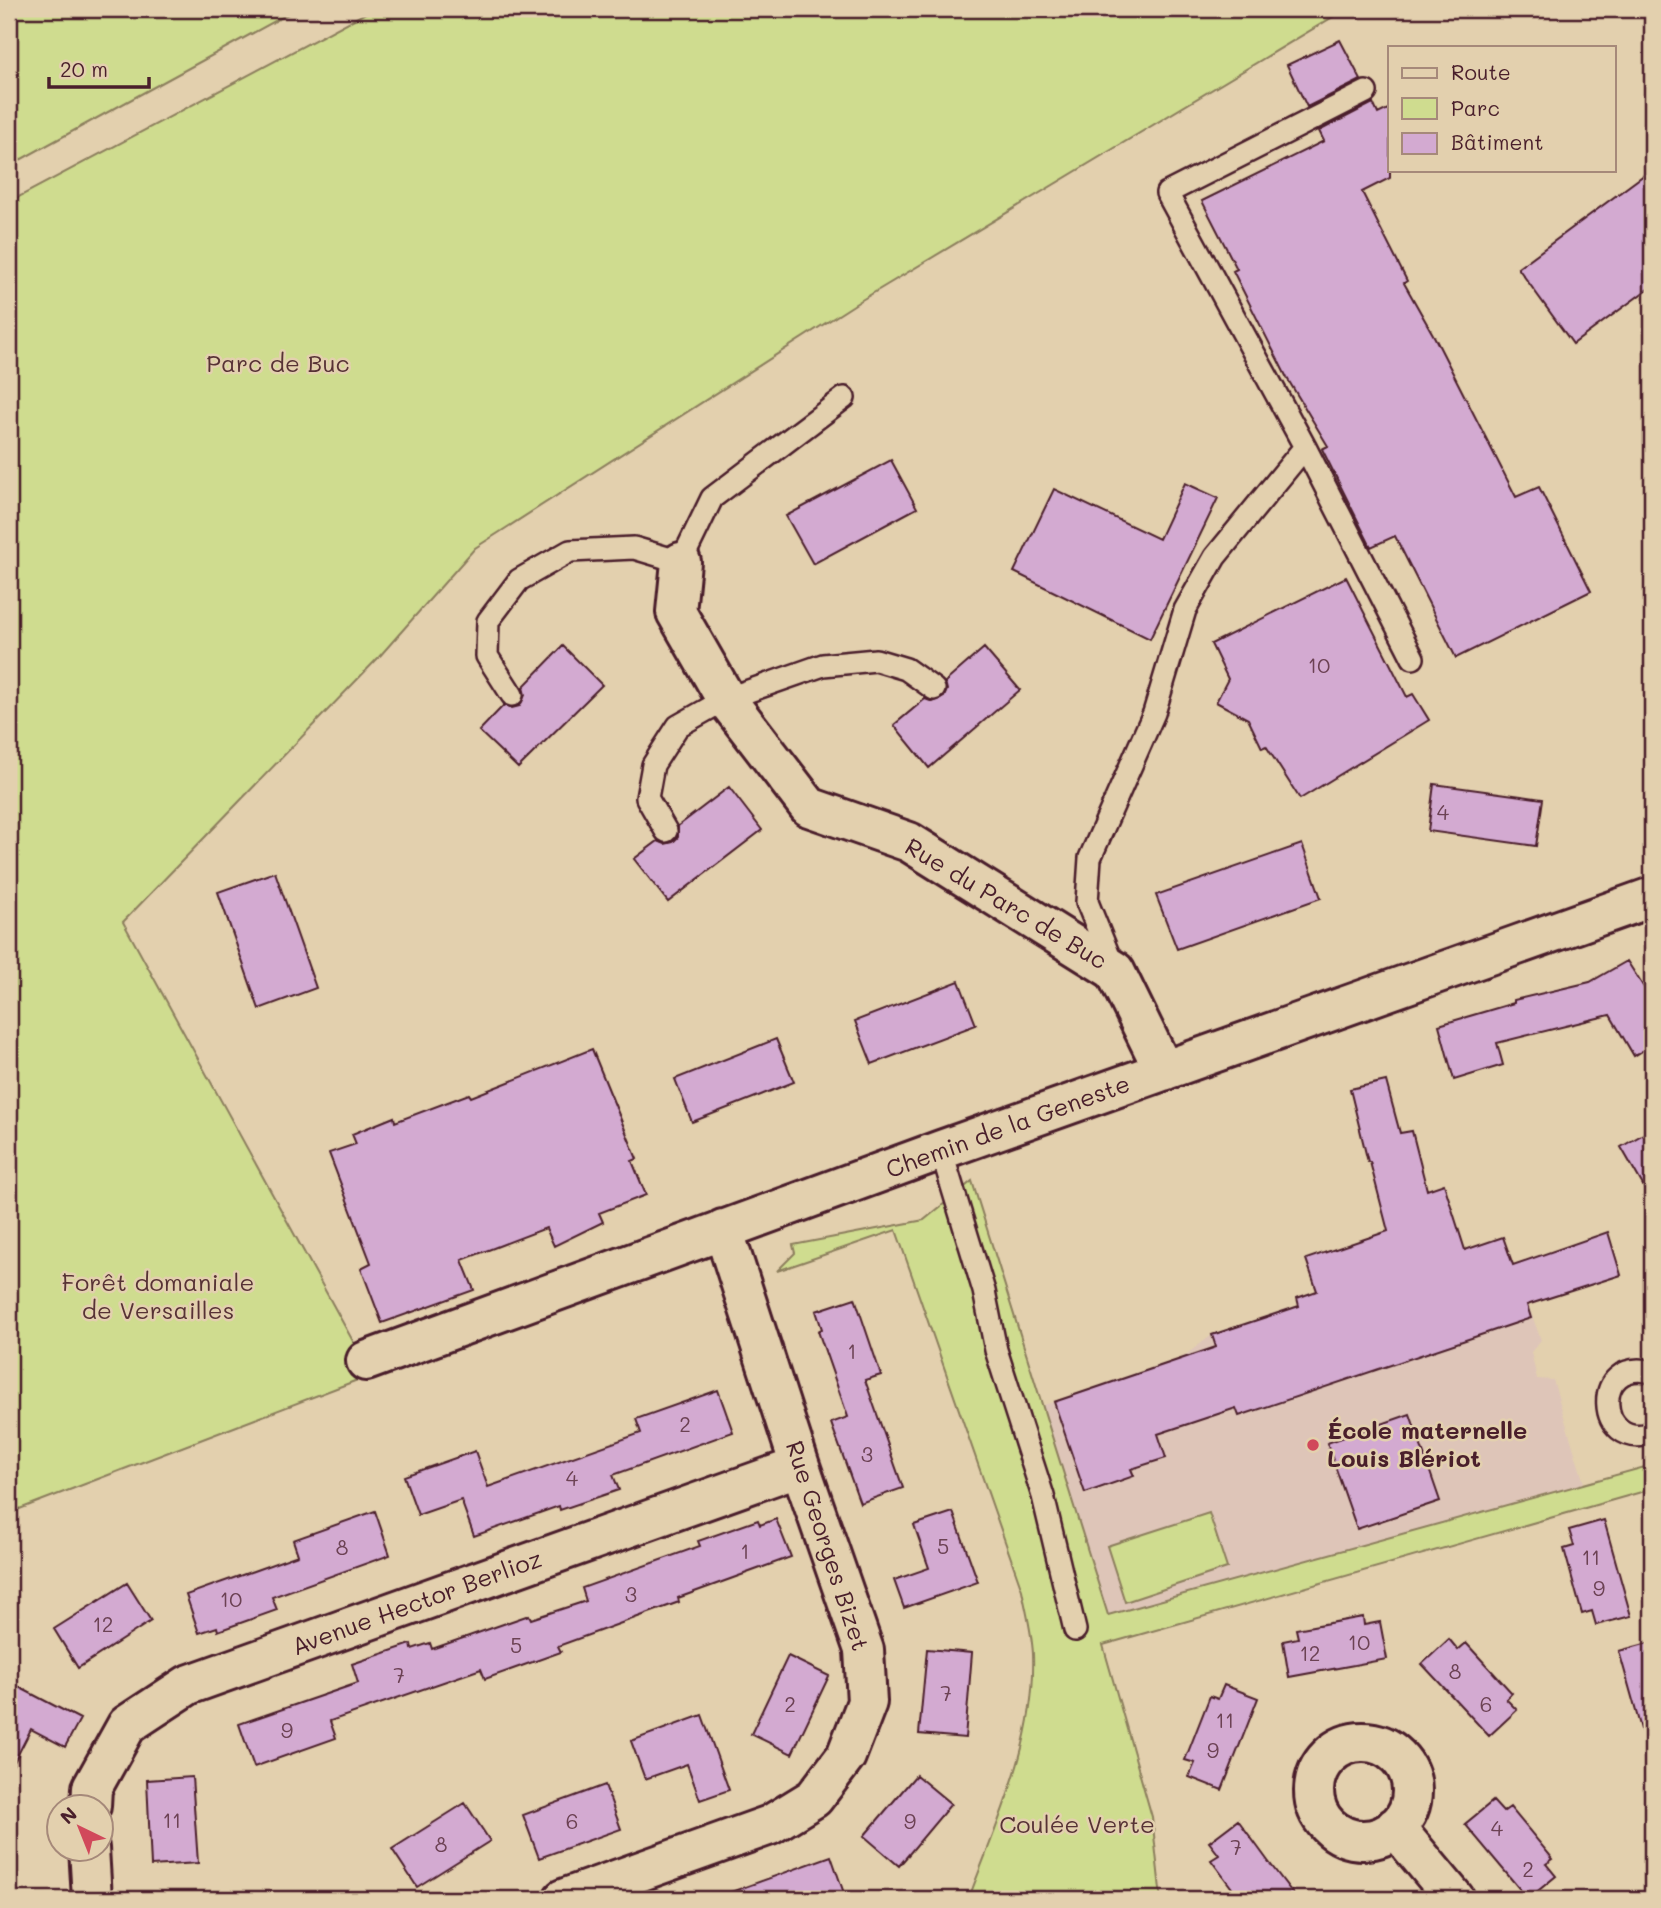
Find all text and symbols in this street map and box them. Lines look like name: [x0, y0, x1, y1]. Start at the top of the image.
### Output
scale bar: [49, 46, 149, 90]
legend: [1388, 46, 1616, 172]
text: 20 m: [60, 55, 108, 82]
text: Route: [1451, 58, 1511, 85]
text: Parc: [1451, 94, 1500, 121]
text: Bâtiment: [1451, 128, 1543, 155]
park label: Parc de Buc: [206, 347, 350, 378]
house number: 10: [1308, 651, 1330, 678]
house number: 4: [1437, 798, 1450, 825]
street label: Rue du Parc de Buc: [900, 830, 1114, 975]
street label: Chemin de la Geneste: [881, 1067, 1134, 1184]
park label: Forêt domaniale de Versailles: [62, 1266, 254, 1325]
house number: 1: [847, 1337, 857, 1364]
house number: 2: [679, 1410, 691, 1437]
place label: École maternelle Louis Blériot: [1327, 1414, 1527, 1473]
street label: Rue Georges Bizet: [780, 1437, 877, 1655]
marker: École maternelle Louis Blériot: [1305, 1437, 1321, 1453]
house number: 3: [861, 1440, 873, 1467]
house number: 4: [566, 1464, 579, 1491]
house number: 5: [937, 1532, 949, 1559]
house number: 8: [336, 1533, 348, 1560]
house number: 1: [740, 1537, 750, 1564]
street label: Avenue Hector Berlioz: [287, 1542, 546, 1661]
house number: 11: [1582, 1543, 1600, 1570]
house number: 9: [1593, 1574, 1605, 1601]
house number: 3: [625, 1580, 637, 1607]
house number: 10: [220, 1585, 242, 1612]
house number: 12: [92, 1610, 114, 1637]
house number: 10: [1348, 1628, 1370, 1655]
house number: 5: [510, 1631, 522, 1658]
house number: 12: [1299, 1639, 1321, 1666]
house number: 8: [1449, 1657, 1461, 1684]
house number: 7: [393, 1661, 405, 1688]
house number: 7: [940, 1679, 952, 1706]
house number: 2: [784, 1690, 796, 1717]
house number: 6: [1480, 1690, 1492, 1717]
house number: 11: [1216, 1706, 1234, 1733]
house number: 9: [281, 1716, 293, 1743]
house number: 9: [1207, 1736, 1219, 1763]
north arrow: [46, 1792, 116, 1862]
text: N: [54, 1801, 82, 1829]
house number: 11: [163, 1806, 181, 1833]
house number: 6: [566, 1807, 578, 1834]
house number: 9: [904, 1807, 916, 1834]
park label: Coulée Verte: [999, 1808, 1155, 1839]
house number: 4: [1491, 1814, 1504, 1841]
house number: 8: [435, 1830, 447, 1857]
house number: 7: [1230, 1833, 1242, 1860]
house number: 2: [1522, 1855, 1534, 1882]

